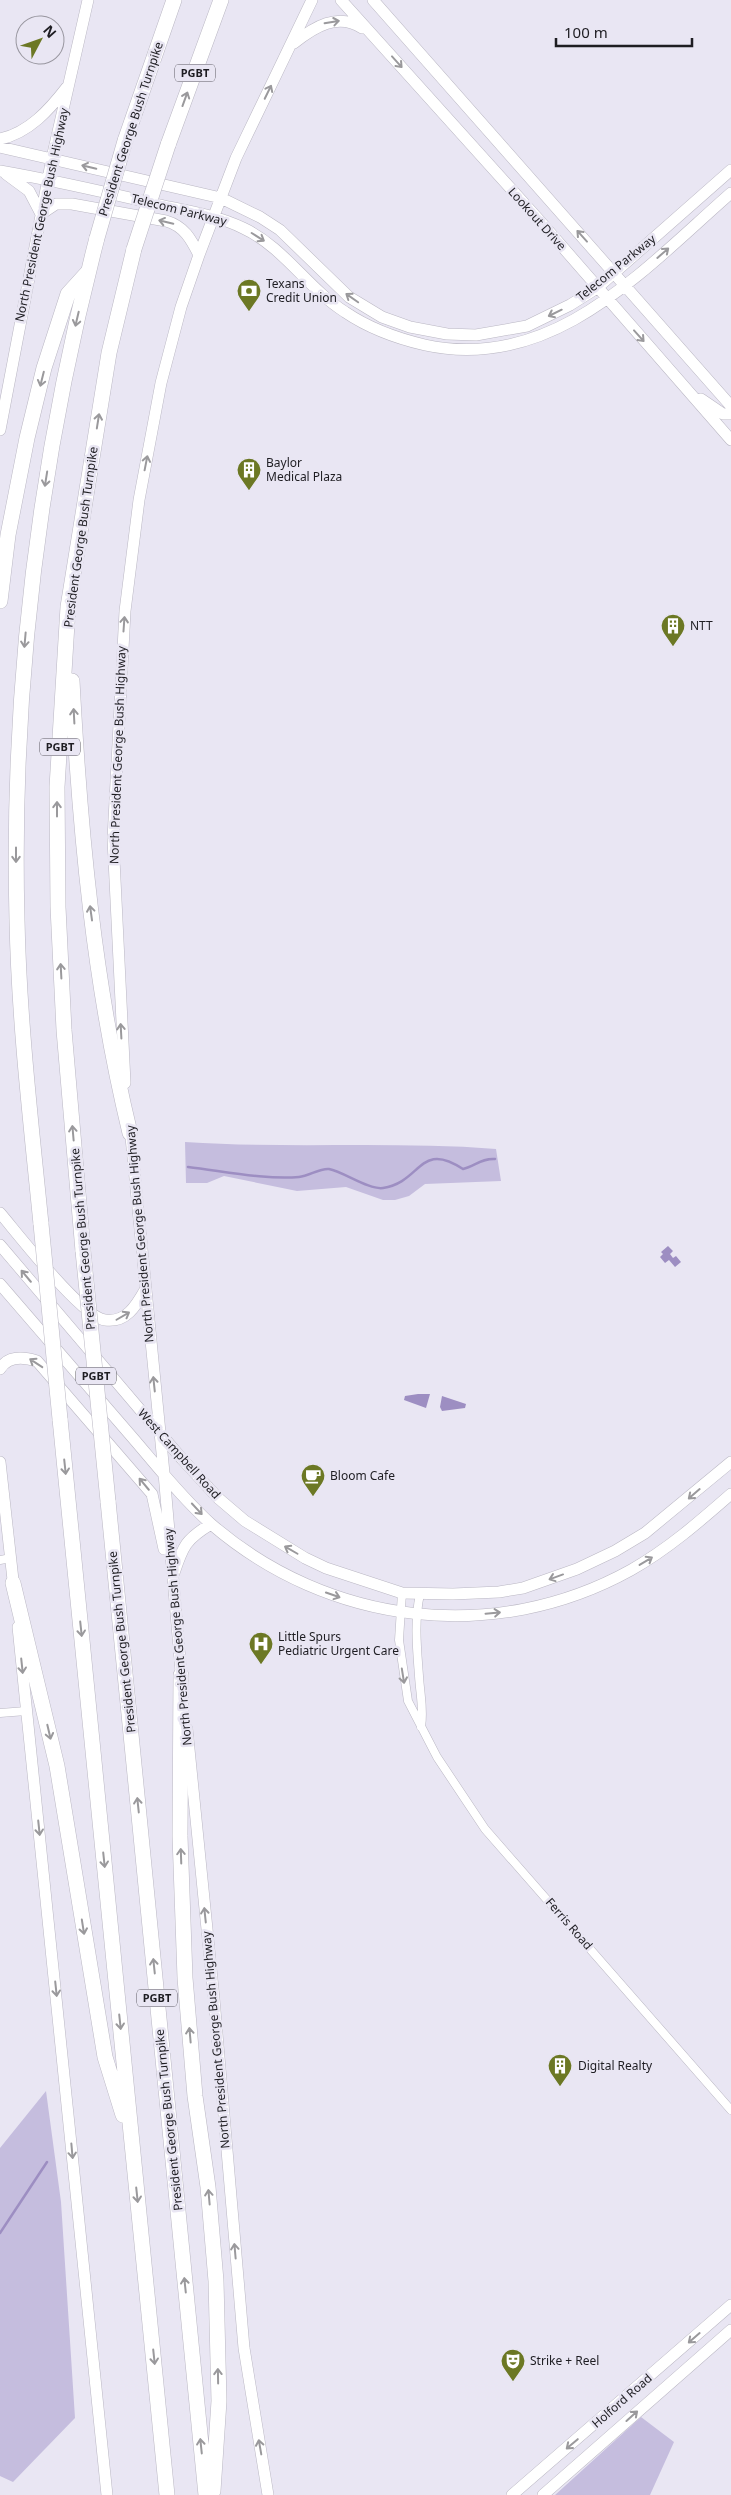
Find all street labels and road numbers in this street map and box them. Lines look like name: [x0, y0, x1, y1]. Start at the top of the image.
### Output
street label: President George Bush Turnpike: [94, 39, 167, 218]
road number: PGBT: [175, 64, 215, 82]
street label: North President George Bush Highway: [11, 106, 73, 323]
street label: Lookout Drive: [505, 184, 570, 254]
street label: Telecom Parkway: [130, 189, 229, 230]
street label: Telecom Parkway: [572, 230, 660, 305]
street label: President George Bush Turnpike: [59, 445, 102, 628]
street label: North President George Bush Highway: [105, 645, 130, 864]
road number: PGBT: [40, 739, 80, 756]
street label: North President George Bush Highway: [121, 1124, 157, 1343]
street label: President George Bush Turnpike: [66, 1147, 99, 1331]
road number: PGBT: [76, 1368, 116, 1384]
street label: West Campbell Road: [134, 1405, 225, 1502]
street label: North President George Bush Highway: [159, 1527, 195, 1746]
street label: President George Bush Turnpike: [103, 1550, 139, 1734]
street label: Ferris Road: [542, 1894, 597, 1953]
street label: North President George Bush Highway: [197, 1930, 233, 2149]
road number: PGBT: [137, 1990, 177, 2006]
street label: President George Bush Turnpike: [150, 2028, 186, 2212]
street label: Holford Road: [588, 2370, 655, 2432]

